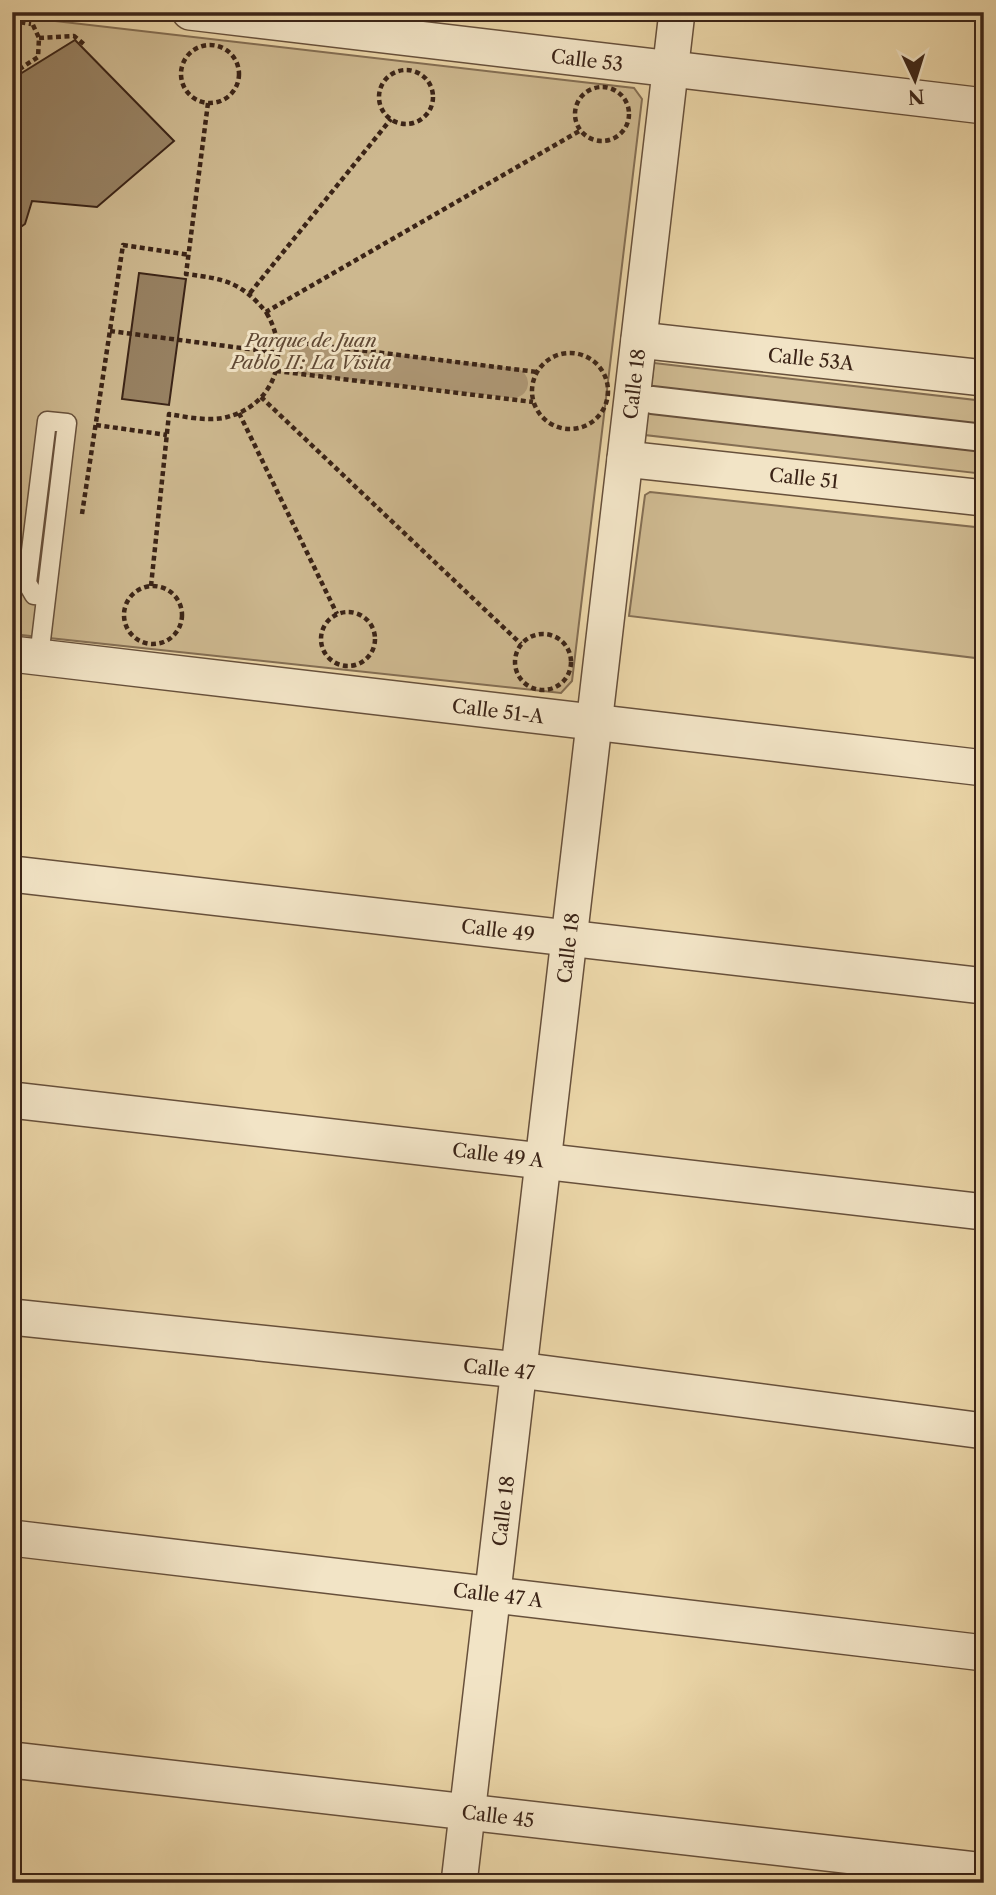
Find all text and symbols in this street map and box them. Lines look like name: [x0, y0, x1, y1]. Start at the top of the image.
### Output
street label: Calle 53: [550, 45, 624, 76]
north arrow: [880, 46, 950, 116]
text: N: [907, 84, 925, 109]
park label: Parque de Juan Pablo II: La Visita: [229, 329, 392, 374]
street label: Calle 53A: [767, 344, 856, 376]
street label: Calle 18: [619, 347, 650, 421]
street label: Calle 51: [768, 463, 840, 494]
street label: Calle 51-A: [451, 694, 546, 729]
street label: Calle 18: [553, 911, 584, 985]
street label: Calle 49: [460, 915, 536, 946]
street label: Calle 49 A: [451, 1138, 546, 1173]
street label: Calle 47: [462, 1354, 537, 1385]
street label: Calle 18: [488, 1474, 519, 1548]
street label: Calle 47 A: [452, 1579, 545, 1613]
street label: Calle 45: [460, 1801, 536, 1832]

